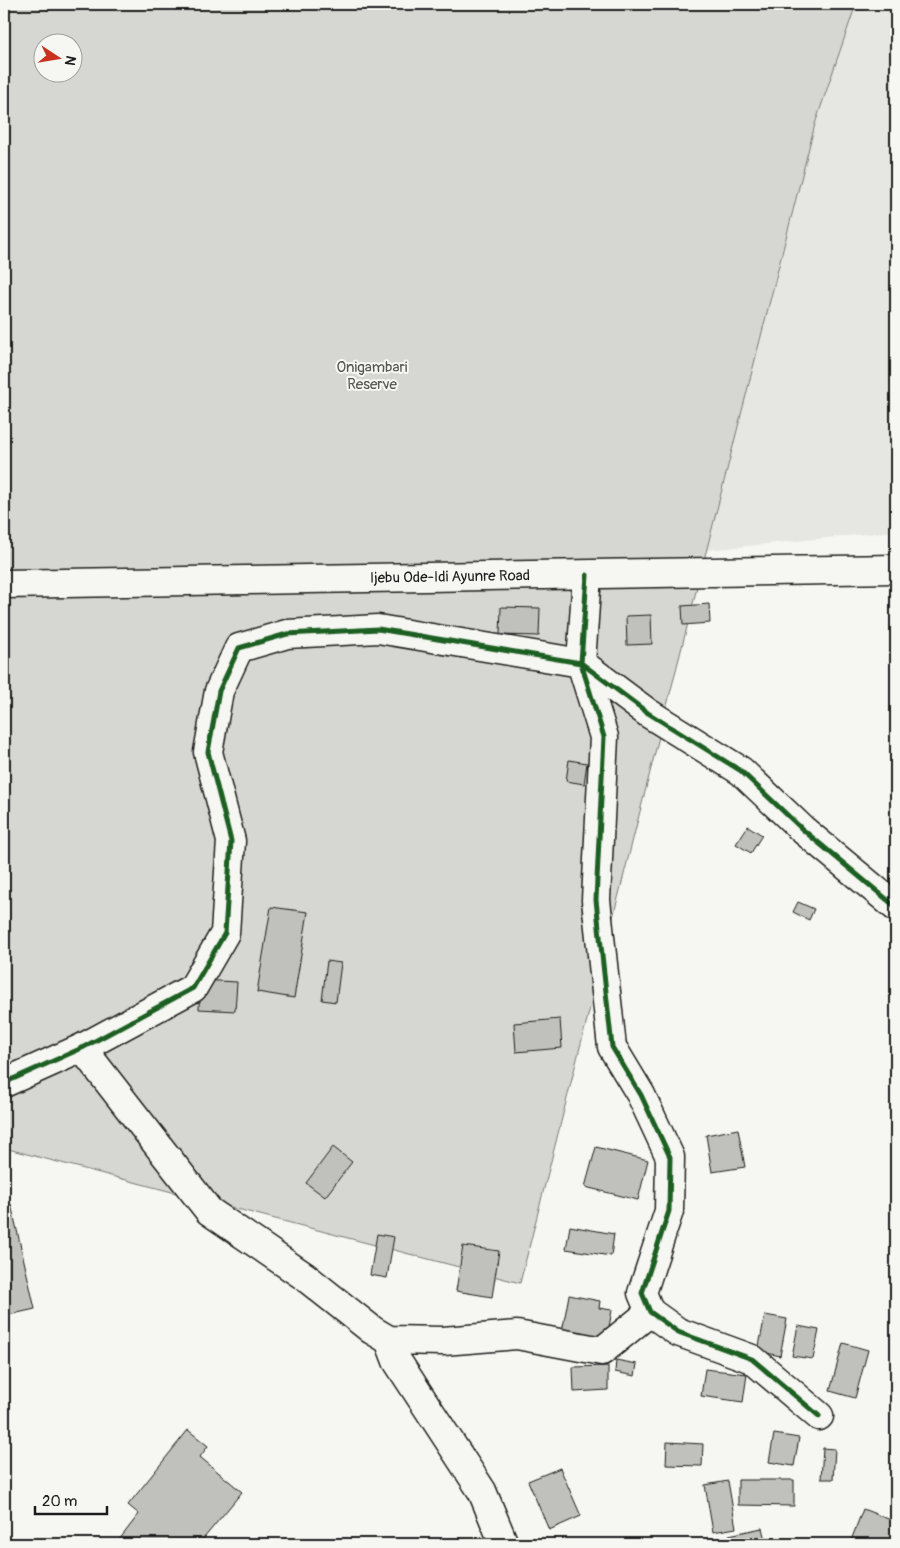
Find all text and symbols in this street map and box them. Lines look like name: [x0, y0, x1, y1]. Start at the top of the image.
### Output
north arrow: [32, 32, 82, 82]
text: N: [61, 54, 80, 67]
park label: Onigambari Reserve: [337, 358, 408, 394]
street label: Ijebu Ode-Idi Ayunre Road: [370, 566, 530, 588]
scale bar: [35, 1483, 108, 1515]
text: 20 m: [42, 1492, 77, 1511]

